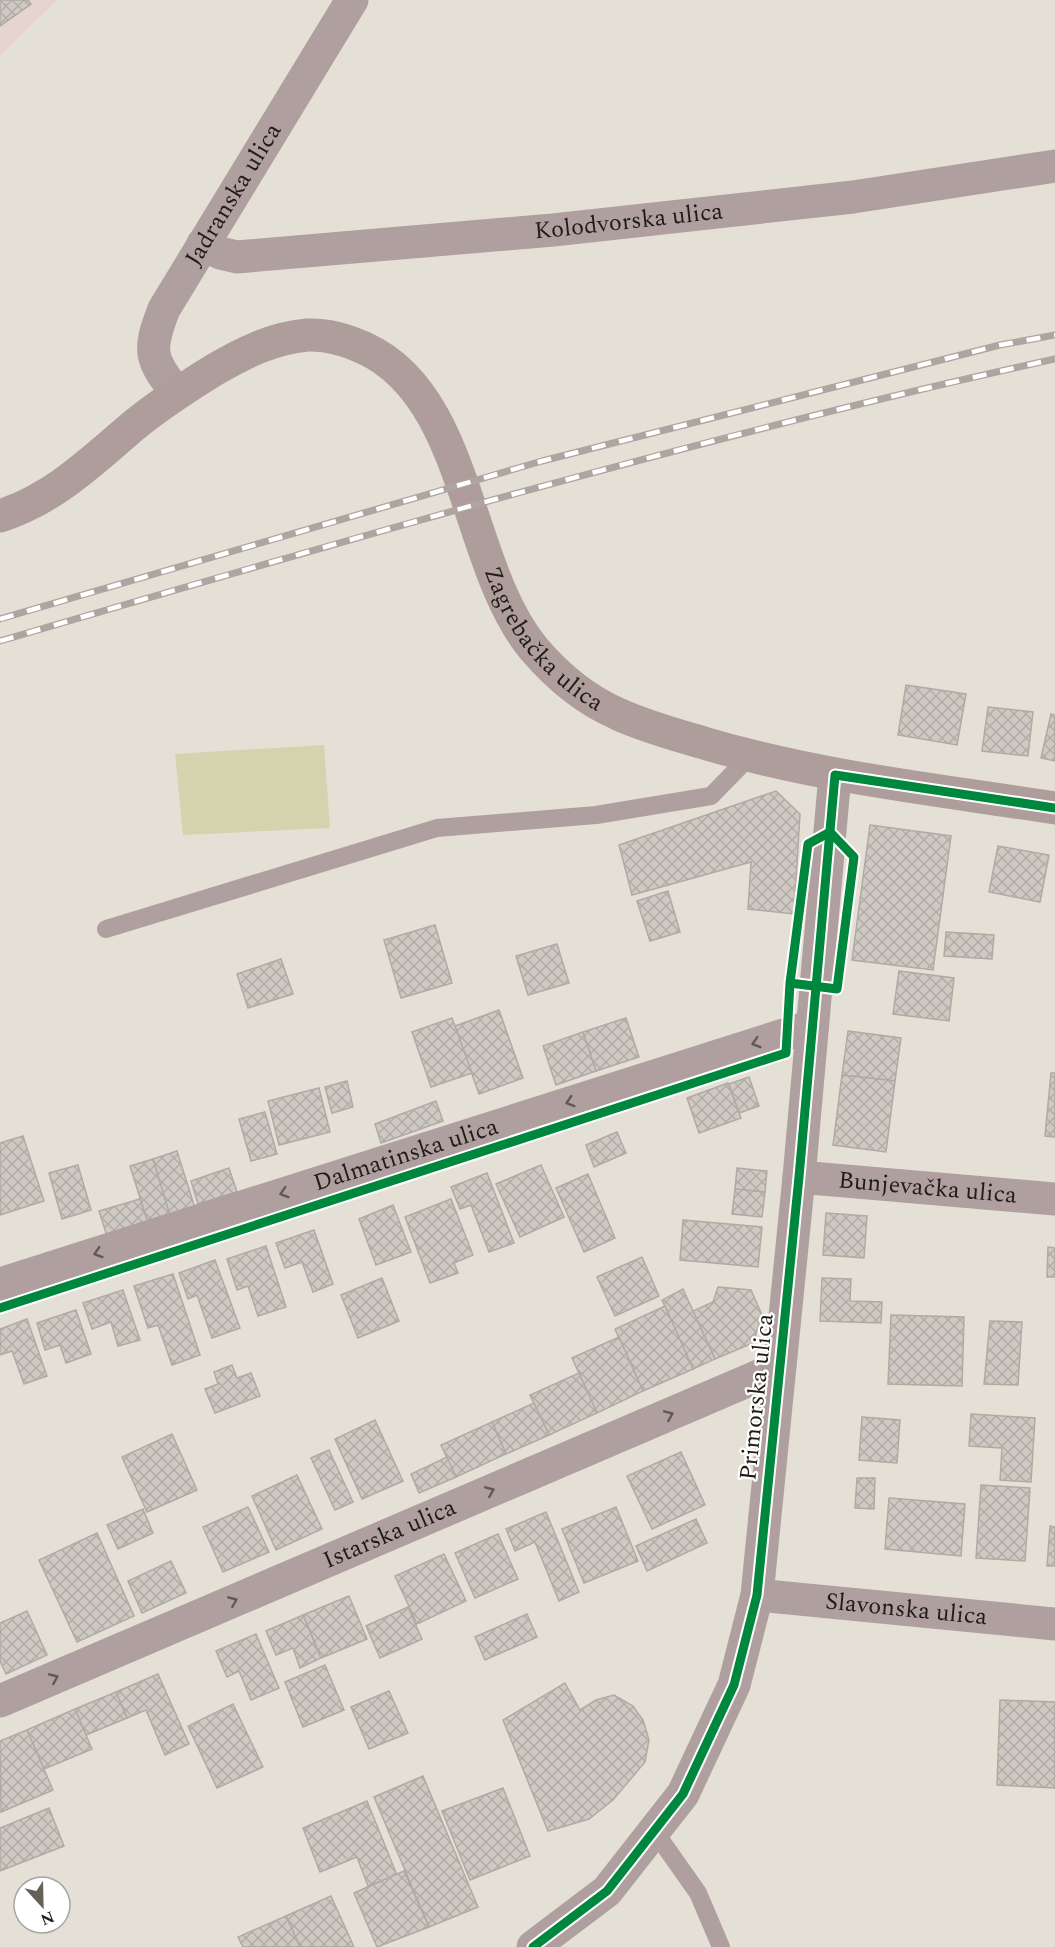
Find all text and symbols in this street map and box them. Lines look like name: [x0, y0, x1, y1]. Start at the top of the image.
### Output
street label: Jadranska ulica: [176, 116, 291, 273]
street label: Kolodvorska ulica: [533, 193, 725, 250]
street label: Zagrebačka ulica: [474, 562, 610, 721]
one-way arrow: [751, 1036, 762, 1048]
one-way arrow: [565, 1095, 576, 1107]
street label: Dalmatinska ulica: [309, 1109, 503, 1201]
street label: Bunjevačka ulica: [837, 1162, 1019, 1214]
one-way arrow: [279, 1186, 290, 1199]
one-way arrow: [93, 1245, 104, 1258]
street label: Primorska ulica: [730, 1311, 784, 1482]
one-way arrow: [663, 1410, 674, 1422]
one-way arrow: [483, 1486, 494, 1498]
street label: Istarska ulica: [318, 1490, 462, 1579]
street label: Slavonska ulica: [824, 1584, 989, 1635]
one-way arrow: [227, 1596, 238, 1608]
one-way arrow: [47, 1673, 58, 1685]
north arrow: [12, 1875, 72, 1935]
text: N: [37, 1904, 58, 1932]

